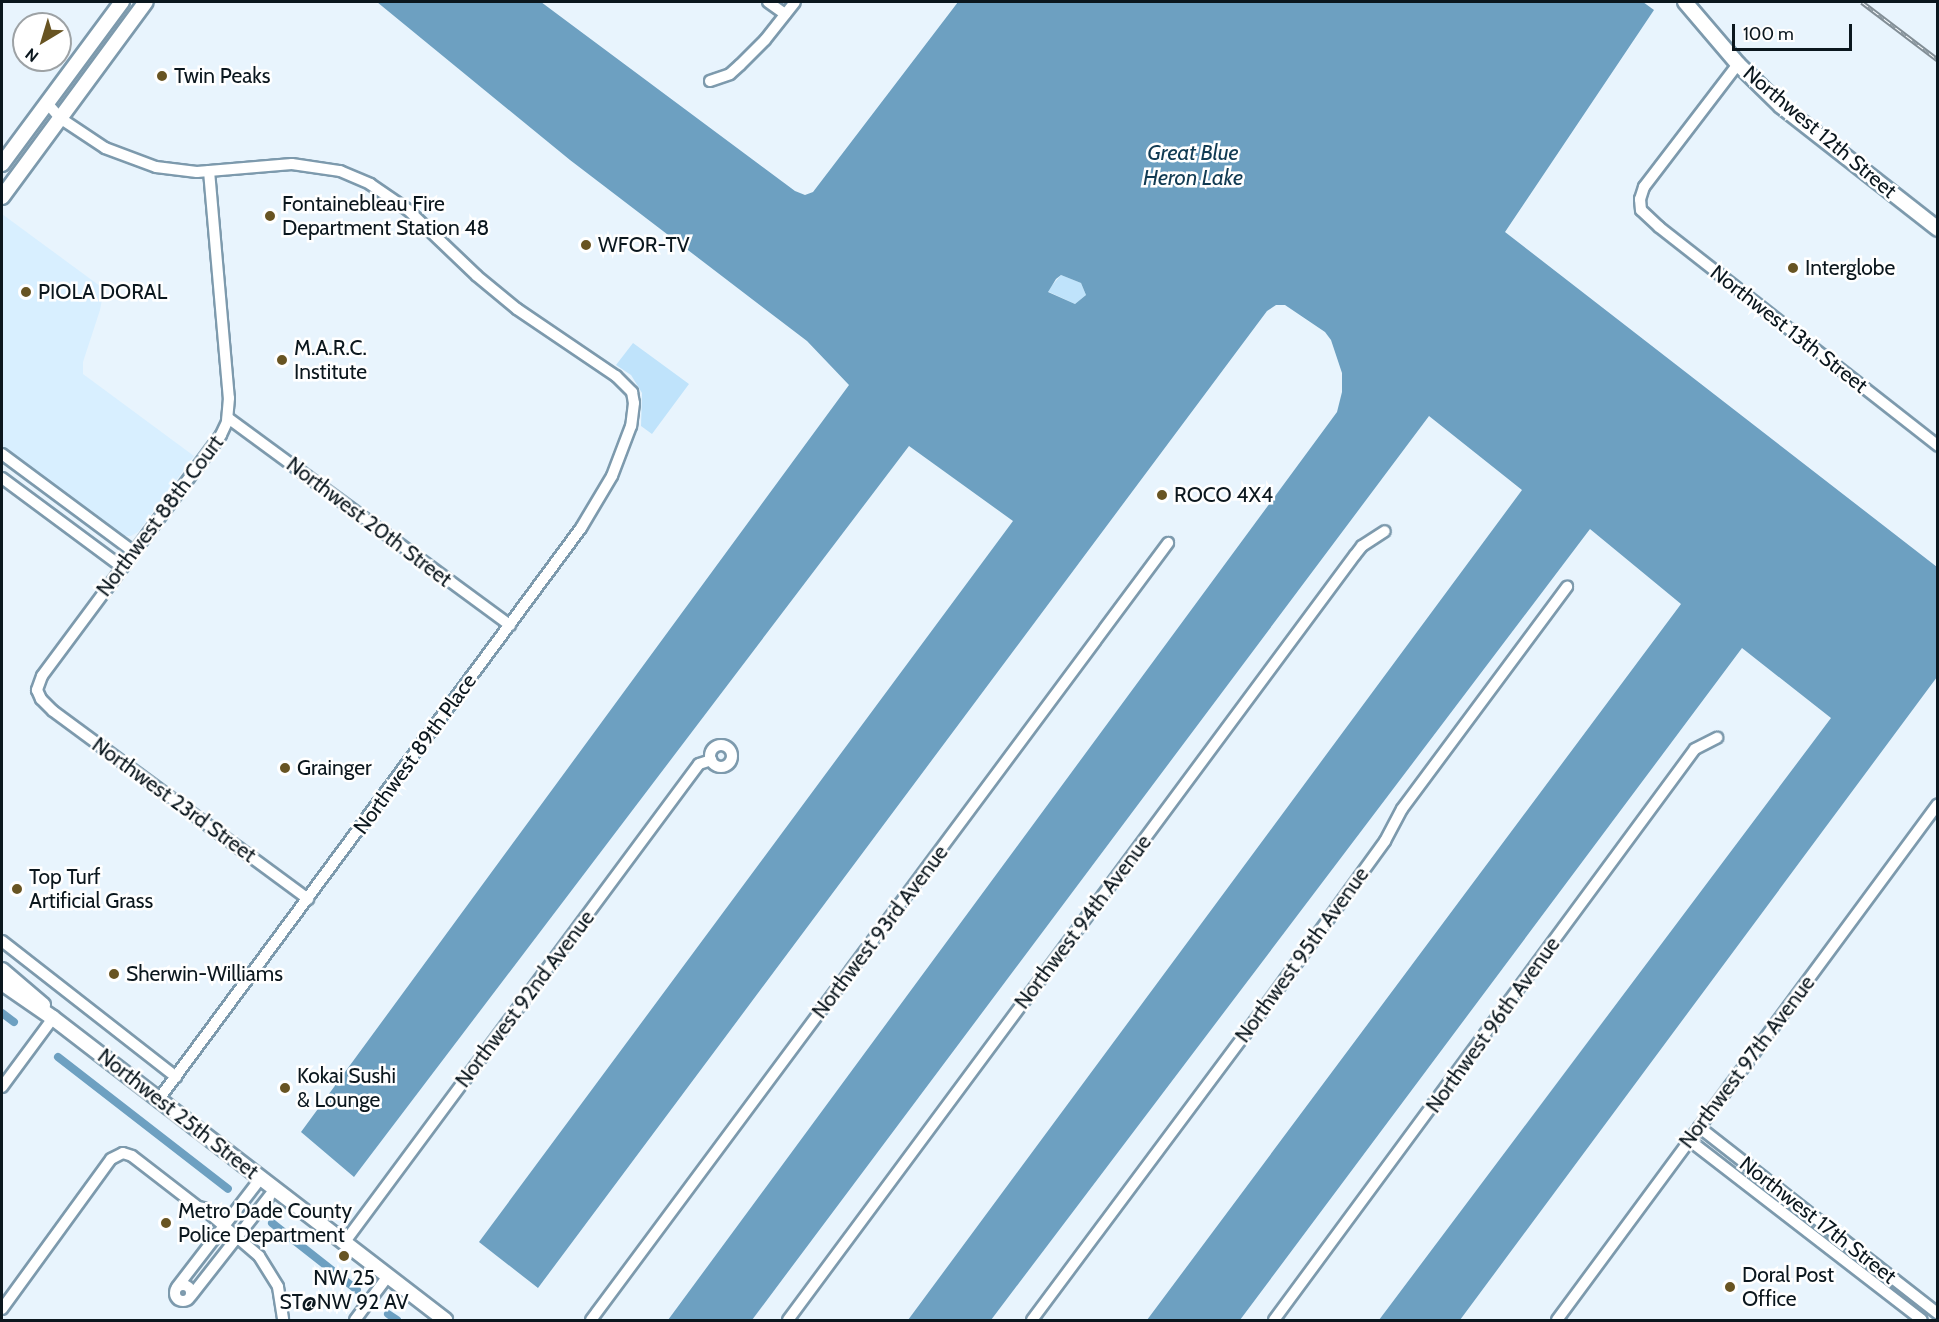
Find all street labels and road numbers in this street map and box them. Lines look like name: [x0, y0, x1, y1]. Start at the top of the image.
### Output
street label: Northwest 12th Street: [1738, 61, 1902, 203]
street label: Northwest 13th Street: [1705, 260, 1873, 398]
street label: Northwest 88th Court: [91, 431, 229, 601]
street label: Northwest 20th Street: [281, 452, 457, 592]
street label: Northwest 89th Place: [348, 669, 482, 839]
street label: Northwest 23rd Street: [87, 732, 261, 868]
street label: Northwest 94th Avenue: [1009, 830, 1157, 1014]
street label: Northwest 93rd Avenue: [807, 841, 953, 1023]
street label: Northwest 95th Avenue: [1230, 862, 1374, 1048]
street label: Northwest 92nd Avenue: [450, 906, 600, 1092]
street label: Northwest 96th Avenue: [1421, 932, 1565, 1118]
street label: Northwest 97th Avenue: [1674, 971, 1820, 1153]
street label: Northwest 25th Street: [93, 1043, 263, 1185]
street label: Northwest 17th Street: [1735, 1151, 1901, 1289]

